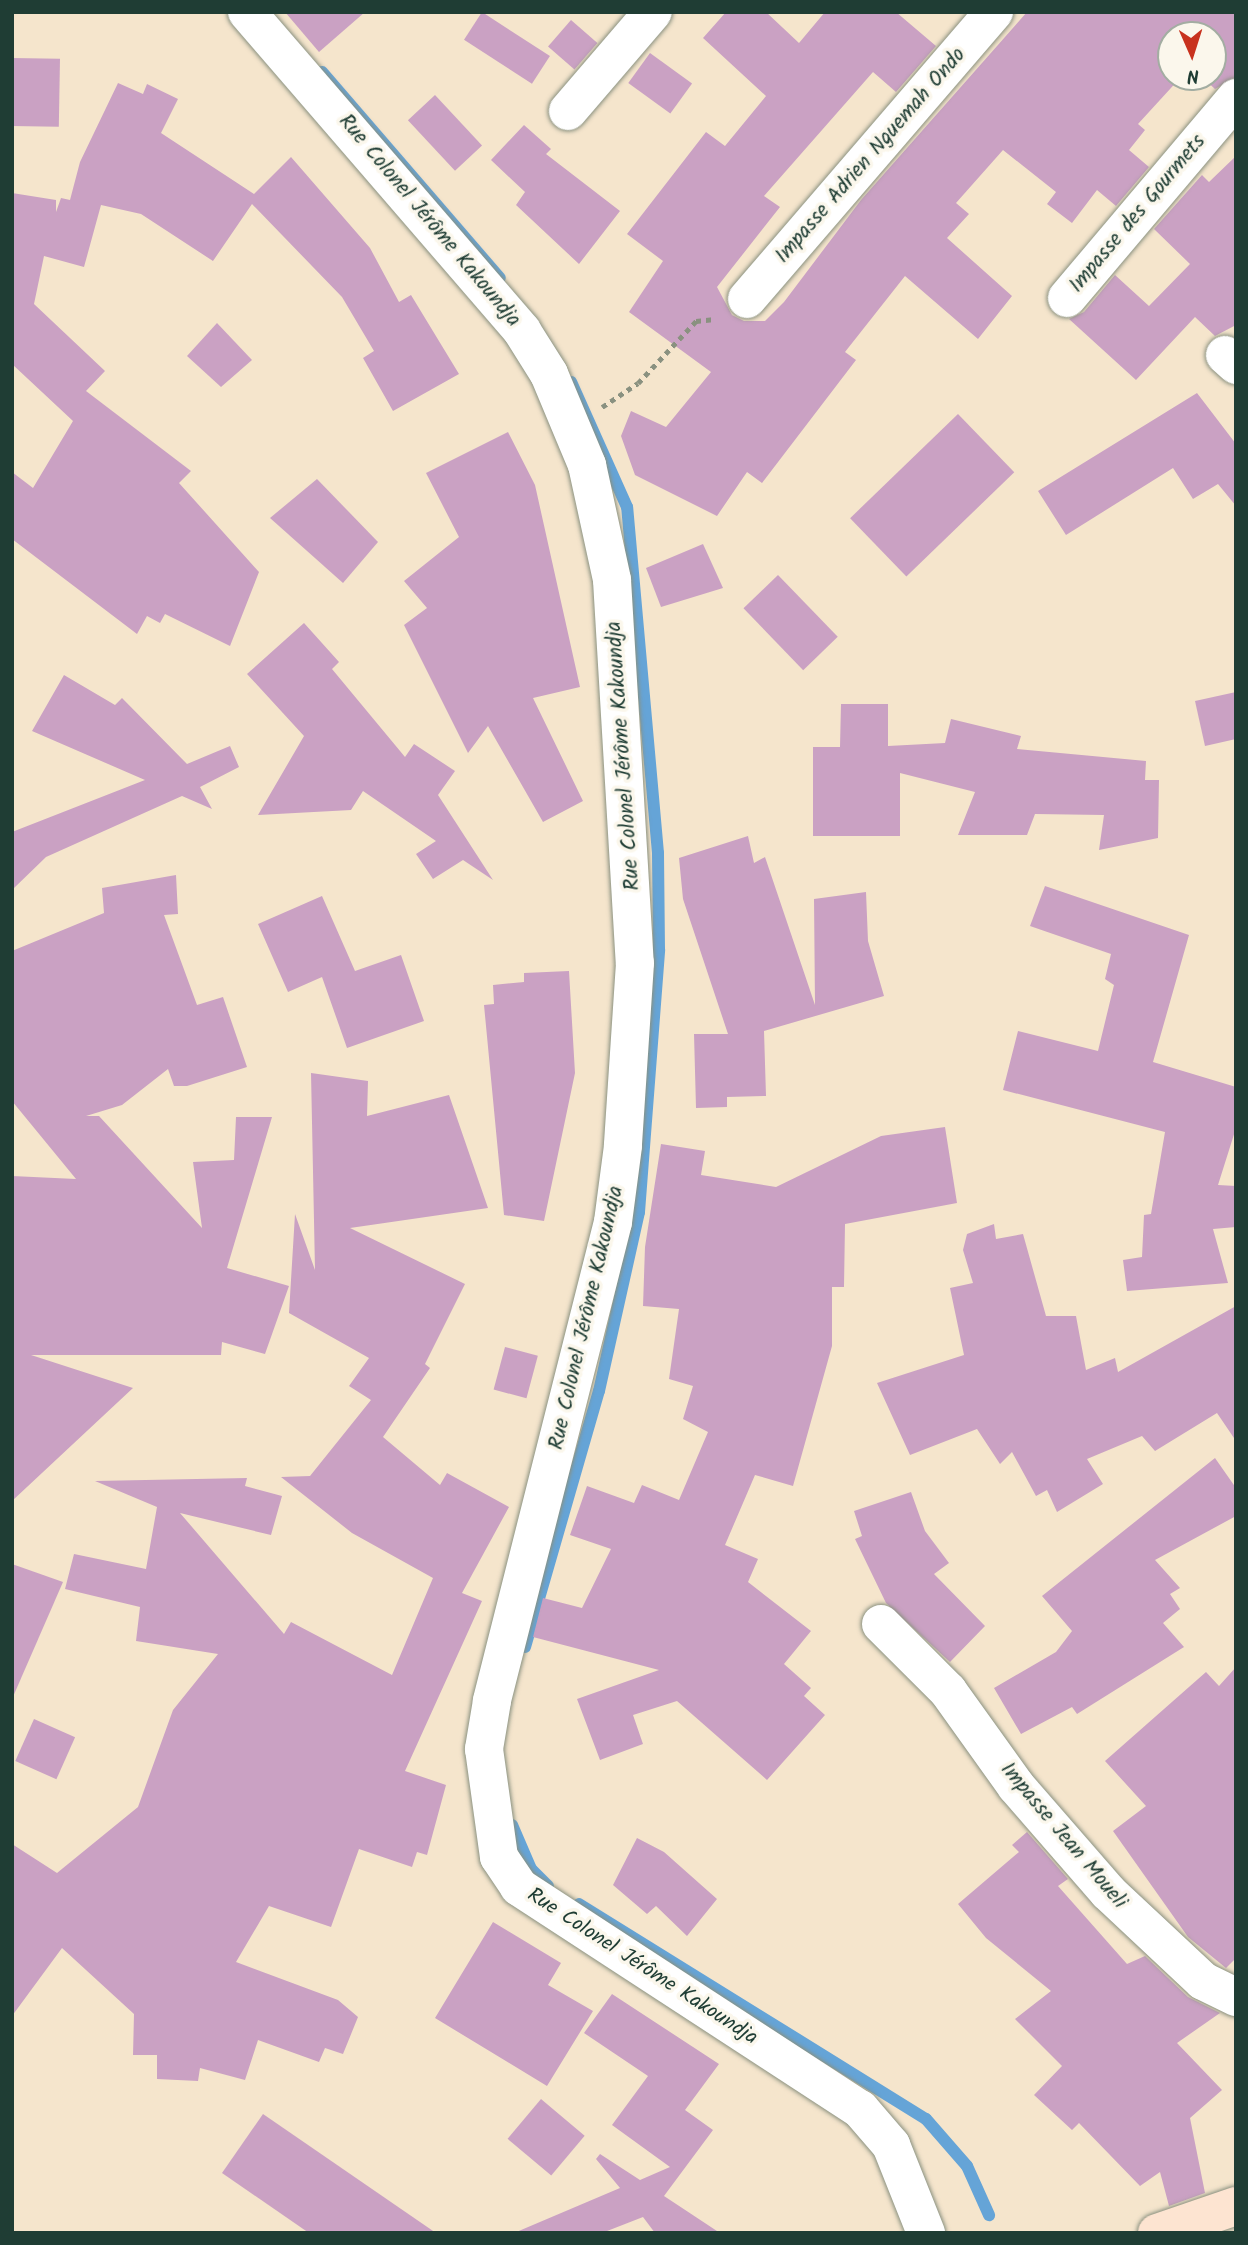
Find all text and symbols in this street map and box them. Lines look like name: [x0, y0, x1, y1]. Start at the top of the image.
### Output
north arrow: [1157, 21, 1227, 91]
street label: Impasse Adrien Nguemah Ondo: [771, 43, 971, 269]
text: N: [1186, 60, 1200, 90]
street label: Rue Colonel Jérôme Kakoundja: [333, 110, 525, 332]
street label: Impasse des Gourmets: [1064, 130, 1212, 298]
street label: Rue Colonel Jérôme Kakoundja: [602, 621, 646, 891]
street label: Rue Colonel Jérôme Kakoundja: [544, 1184, 630, 1452]
street label: Impasse Jean Moueli: [994, 1758, 1132, 1914]
street label: Rue Colonel Jérôme Kakoundja: [522, 1883, 762, 2051]

